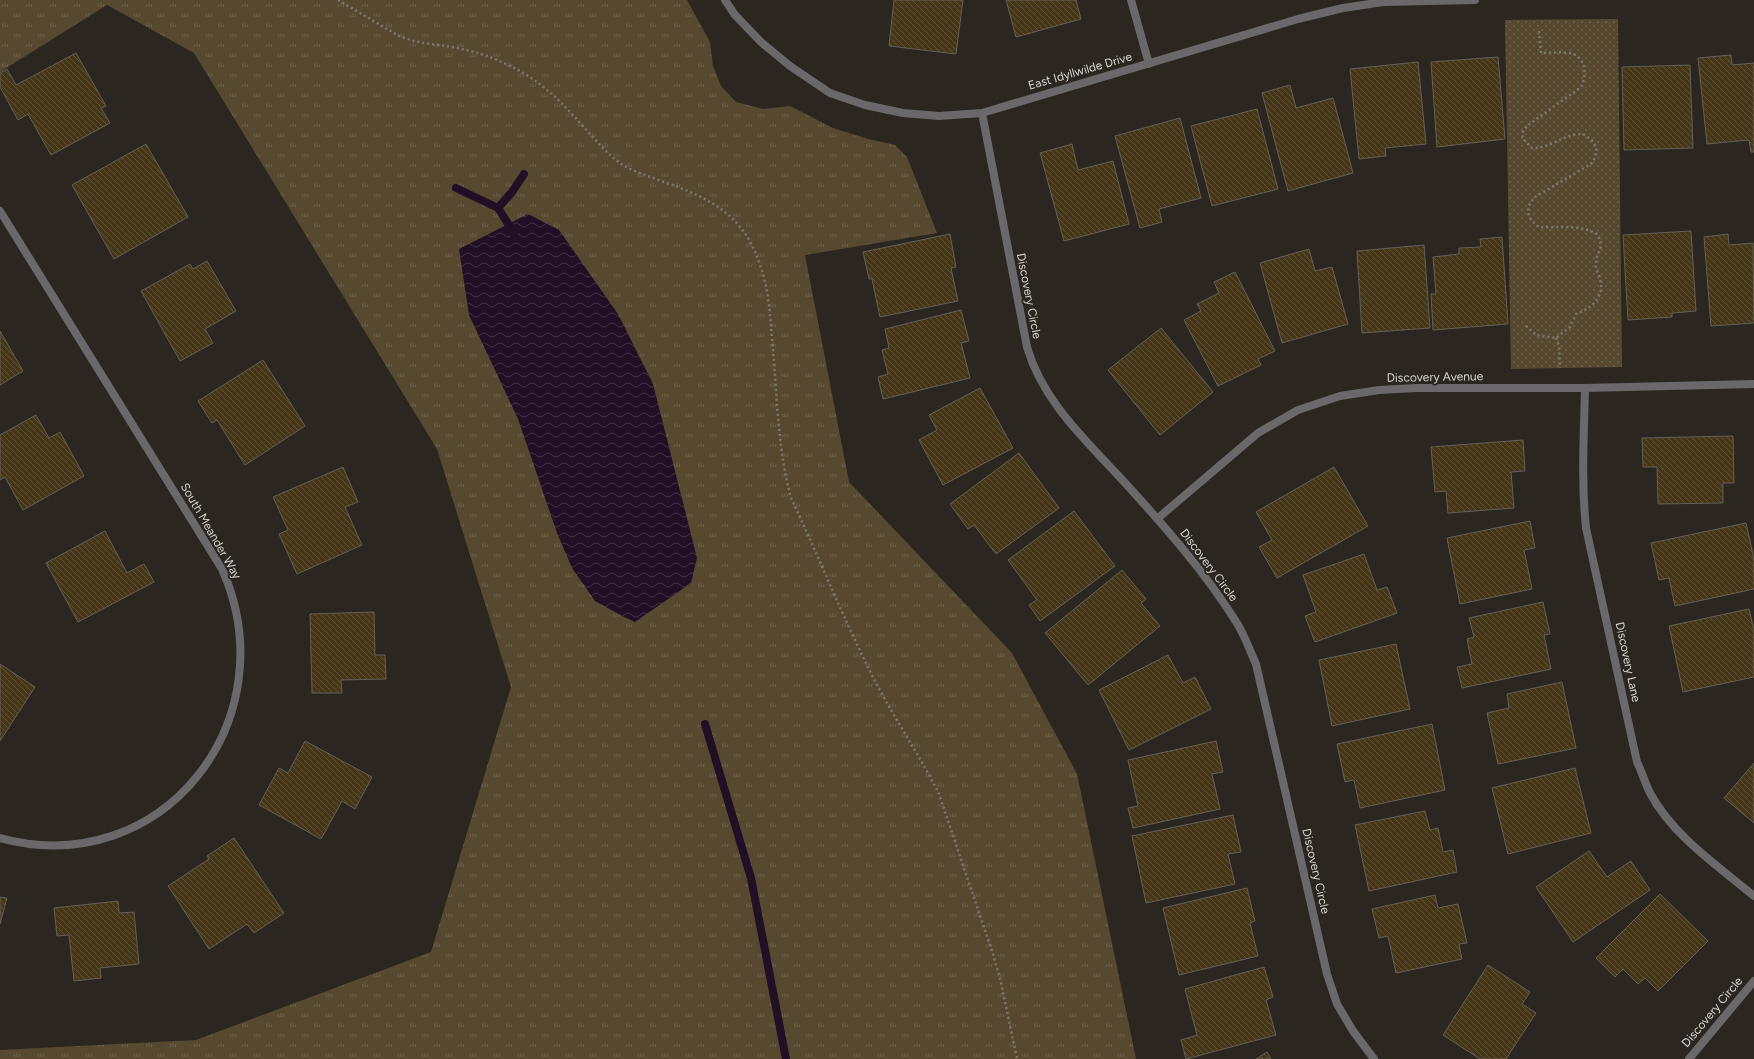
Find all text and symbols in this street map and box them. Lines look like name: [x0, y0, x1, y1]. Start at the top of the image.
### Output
street label: East Idyllwilde Drive: [1026, 49, 1134, 93]
street label: Discovery Circle: [1014, 252, 1044, 341]
street label: Discovery Avenue: [1387, 369, 1484, 385]
street label: South Meander Way: [178, 480, 245, 582]
street label: Discovery Circle: [1177, 526, 1241, 604]
street label: Discovery Lane: [1613, 621, 1643, 704]
street label: Discovery Circle: [1299, 827, 1333, 915]
street label: Discovery Circle: [1679, 974, 1746, 1050]

